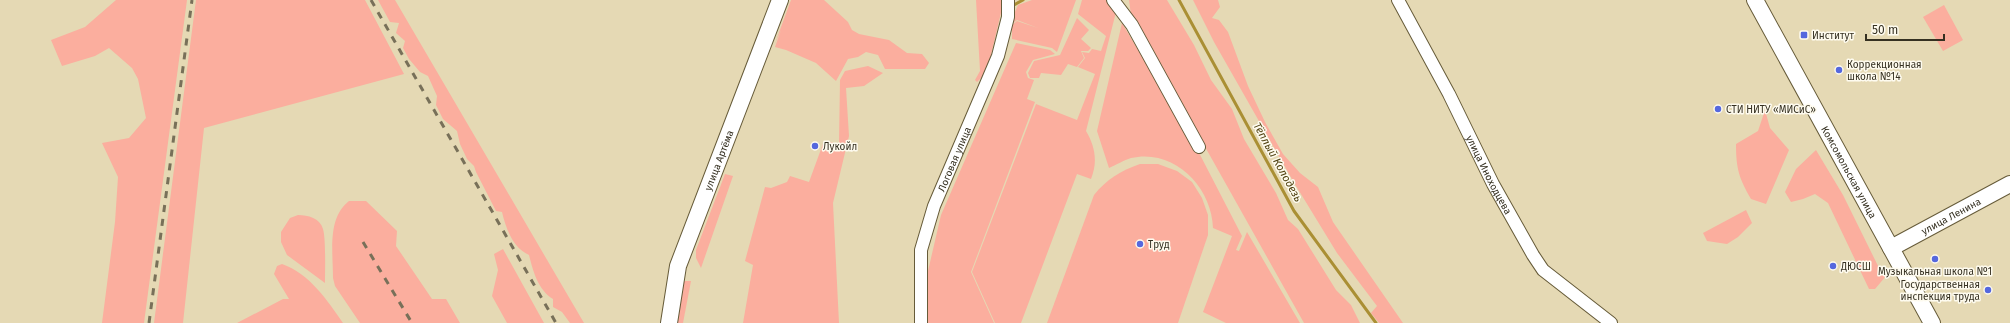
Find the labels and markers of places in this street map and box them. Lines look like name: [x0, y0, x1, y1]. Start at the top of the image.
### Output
marker: Институт: [1799, 30, 1809, 40]
place label: Институт: [1812, 30, 1854, 42]
place label: Коррекционная школа №14: [1847, 59, 1922, 83]
marker: Коррекционная школа №14: [1834, 65, 1844, 75]
marker: СТИ НИТУ «МИСиС»: [1713, 104, 1723, 114]
place label: СТИ НИТУ «МИСиС»: [1726, 104, 1816, 116]
marker: Лукойл: [810, 141, 820, 151]
place label: Лукойл: [823, 141, 857, 153]
marker: Труд: [1135, 239, 1145, 249]
place label: Труд: [1148, 239, 1170, 251]
marker: Музыкальная школа №1: [1930, 254, 1940, 264]
marker: ДЮСШ: [1828, 261, 1838, 271]
place label: ДЮСШ: [1840, 261, 1871, 273]
place label: Музыкальная школа №1: [1878, 266, 1992, 278]
place label: Государственная инспекция труда: [1900, 279, 1980, 303]
marker: Государственная инспекция труда: [1983, 285, 1993, 295]

